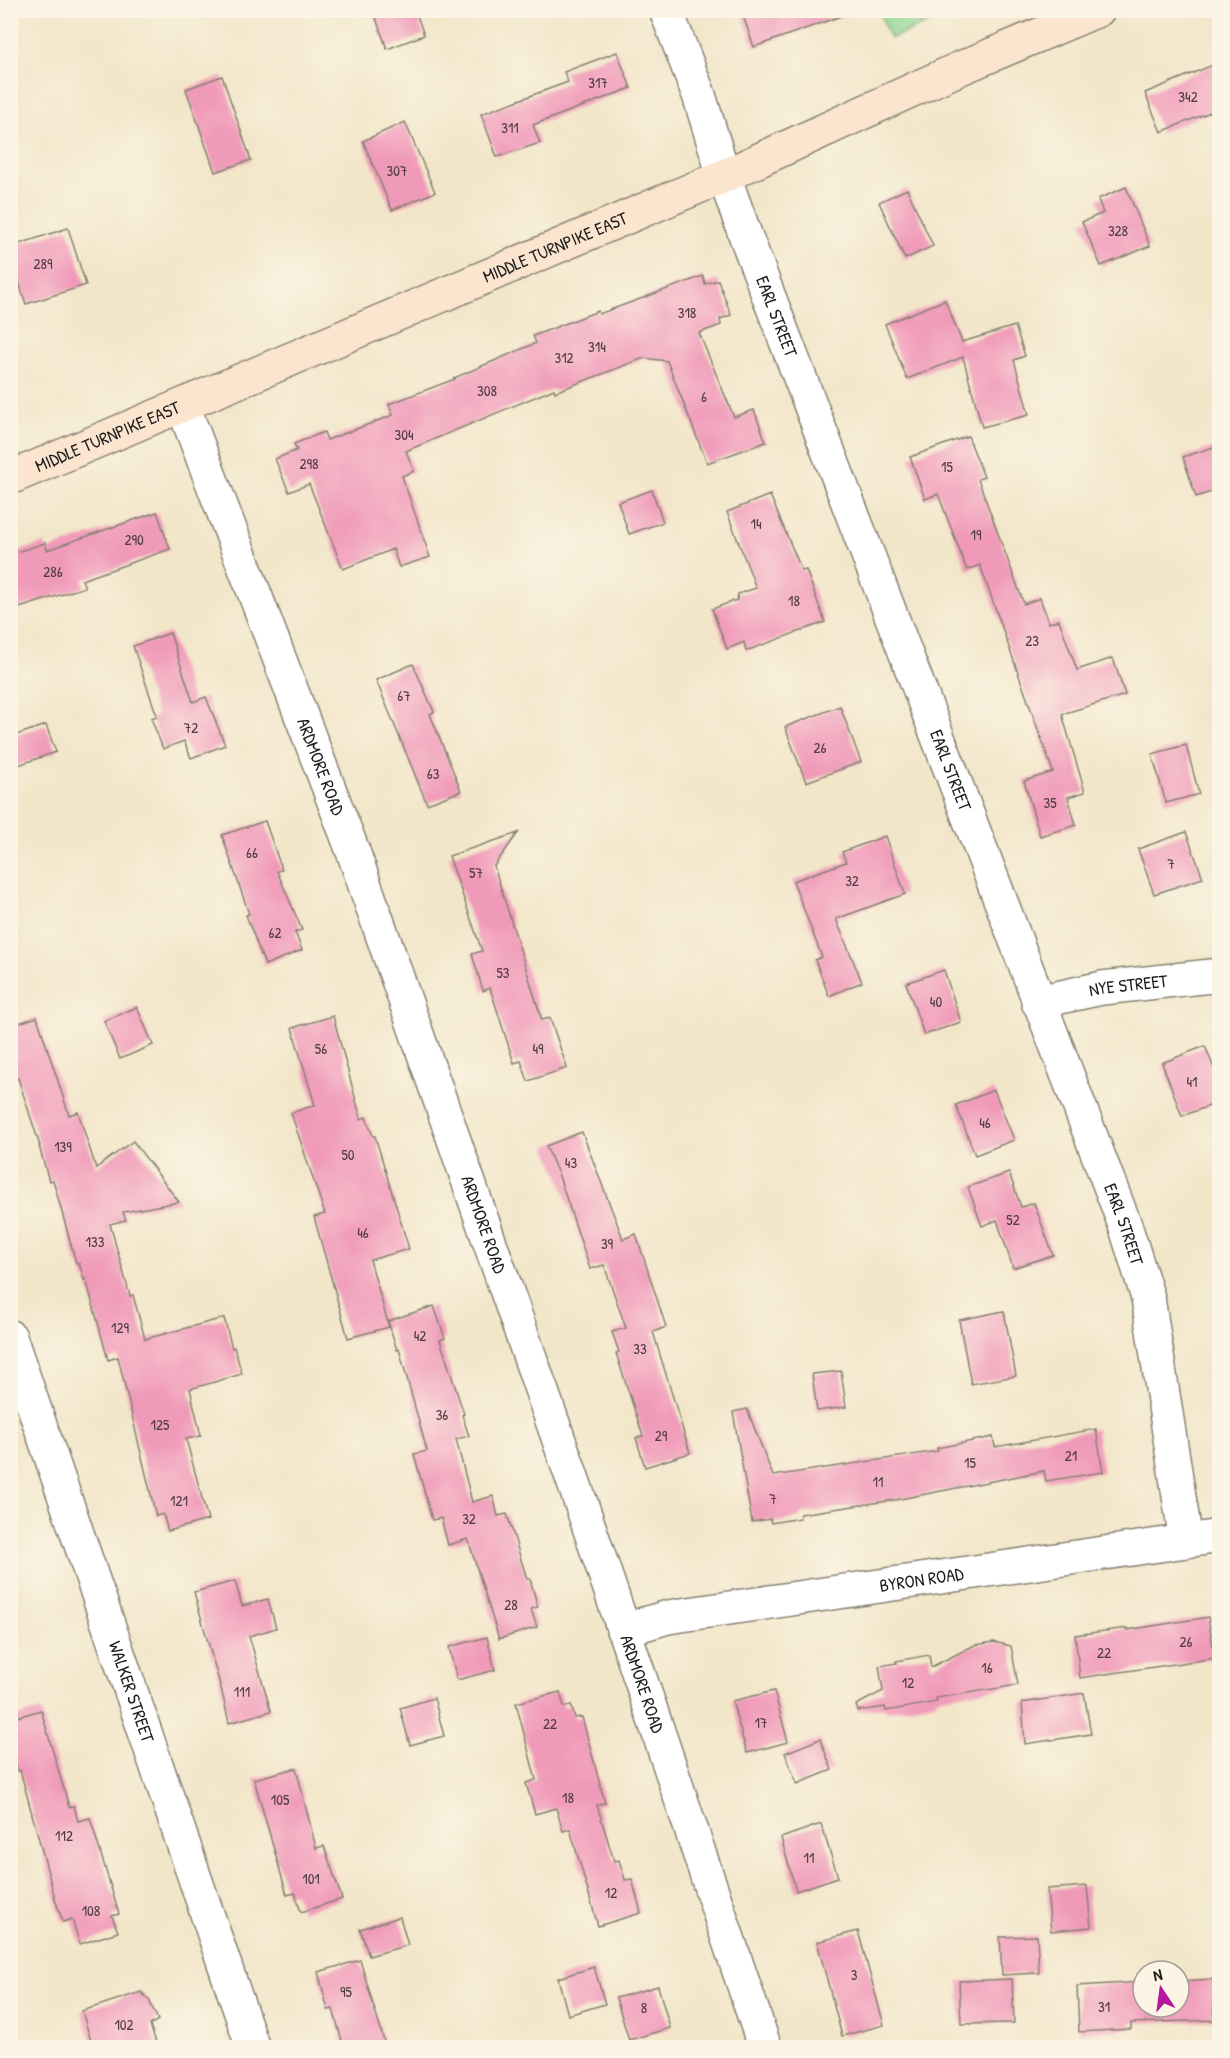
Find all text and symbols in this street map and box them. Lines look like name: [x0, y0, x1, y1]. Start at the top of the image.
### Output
house number: 317: [588, 72, 608, 93]
house number: 342: [1178, 86, 1198, 107]
house number: 311: [501, 117, 519, 138]
house number: 307: [387, 160, 407, 181]
street label: MIDDLE TURNPIKE EAST: [479, 205, 632, 289]
house number: 328: [1108, 220, 1128, 241]
house number: 289: [33, 253, 53, 274]
street label: EARL STREET: [750, 272, 804, 361]
house number: 318: [678, 302, 696, 323]
house number: 314: [588, 336, 606, 357]
house number: 312: [554, 347, 574, 368]
house number: 308: [477, 380, 497, 401]
house number: 6: [701, 386, 707, 407]
street label: MIDDLE TURNPIKE EAST: [31, 394, 184, 478]
house number: 304: [394, 424, 414, 445]
house number: 298: [299, 453, 319, 474]
house number: 15: [941, 456, 954, 477]
house number: 14: [750, 513, 762, 534]
house number: 19: [971, 524, 982, 545]
house number: 290: [124, 529, 144, 550]
house number: 286: [43, 561, 63, 582]
house number: 18: [788, 590, 800, 611]
house number: 23: [1025, 630, 1039, 651]
house number: 67: [397, 685, 411, 706]
street label: ARDMORE ROAD: [291, 714, 351, 819]
house number: 72: [184, 717, 198, 738]
street label: EARL STREET: [924, 726, 978, 815]
house number: 26: [813, 737, 827, 758]
house number: 63: [427, 763, 440, 784]
house number: 35: [1043, 792, 1057, 813]
house number: 66: [246, 842, 258, 863]
house number: 7: [1167, 853, 1175, 874]
house number: 57: [469, 862, 483, 883]
house number: 32: [845, 870, 859, 891]
house number: 62: [268, 922, 282, 943]
house number: 53: [496, 962, 510, 983]
street label: NYE STREET: [1087, 968, 1169, 1002]
house number: 40: [930, 991, 942, 1012]
house number: 56: [315, 1038, 327, 1059]
house number: 49: [532, 1038, 544, 1059]
house number: 41: [1186, 1071, 1198, 1092]
house number: 46: [979, 1112, 991, 1133]
house number: 139: [54, 1136, 72, 1157]
house number: 50: [341, 1144, 355, 1165]
house number: 43: [565, 1152, 577, 1173]
street label: ARDMORE ROAD: [455, 1172, 513, 1277]
street label: EARL STREET: [1098, 1180, 1150, 1269]
house number: 52: [1006, 1209, 1020, 1230]
house number: 46: [357, 1222, 369, 1243]
house number: 133: [86, 1231, 105, 1252]
house number: 39: [601, 1233, 614, 1254]
house number: 129: [111, 1317, 129, 1338]
house number: 42: [414, 1325, 426, 1346]
house number: 33: [633, 1338, 647, 1359]
house number: 36: [436, 1404, 448, 1425]
house number: 125: [151, 1414, 170, 1435]
house number: 29: [655, 1425, 668, 1446]
house number: 21: [1065, 1445, 1077, 1466]
house number: 15: [964, 1452, 977, 1473]
house number: 11: [873, 1471, 883, 1492]
house number: 7: [769, 1488, 777, 1509]
house number: 121: [170, 1490, 188, 1511]
house number: 32: [462, 1508, 476, 1529]
street label: BYRON ROAD: [878, 1561, 965, 1598]
house number: 28: [504, 1594, 518, 1615]
street label: ARDMORE ROAD: [614, 1631, 671, 1737]
house number: 26: [1179, 1631, 1193, 1652]
street label: WALKER STREET: [103, 1638, 161, 1746]
house number: 22: [1097, 1642, 1111, 1663]
house number: 16: [981, 1657, 993, 1678]
house number: 12: [902, 1672, 914, 1693]
house number: 111: [234, 1681, 250, 1702]
house number: 17: [755, 1712, 767, 1733]
house number: 22: [543, 1713, 557, 1734]
house number: 18: [562, 1787, 574, 1808]
house number: 105: [271, 1789, 290, 1810]
house number: 112: [55, 1825, 73, 1846]
house number: 11: [804, 1847, 814, 1868]
house number: 101: [302, 1868, 320, 1889]
house number: 12: [605, 1882, 617, 1903]
house number: 108: [82, 1900, 100, 1921]
north arrow: [1131, 1959, 1191, 2019]
text: N: [1151, 1963, 1165, 1986]
house number: 3: [851, 1964, 858, 1985]
house number: 95: [340, 1981, 353, 2002]
house number: 31: [1098, 1996, 1110, 2017]
house number: 8: [641, 1997, 647, 2018]
house number: 102: [114, 2014, 134, 2035]

